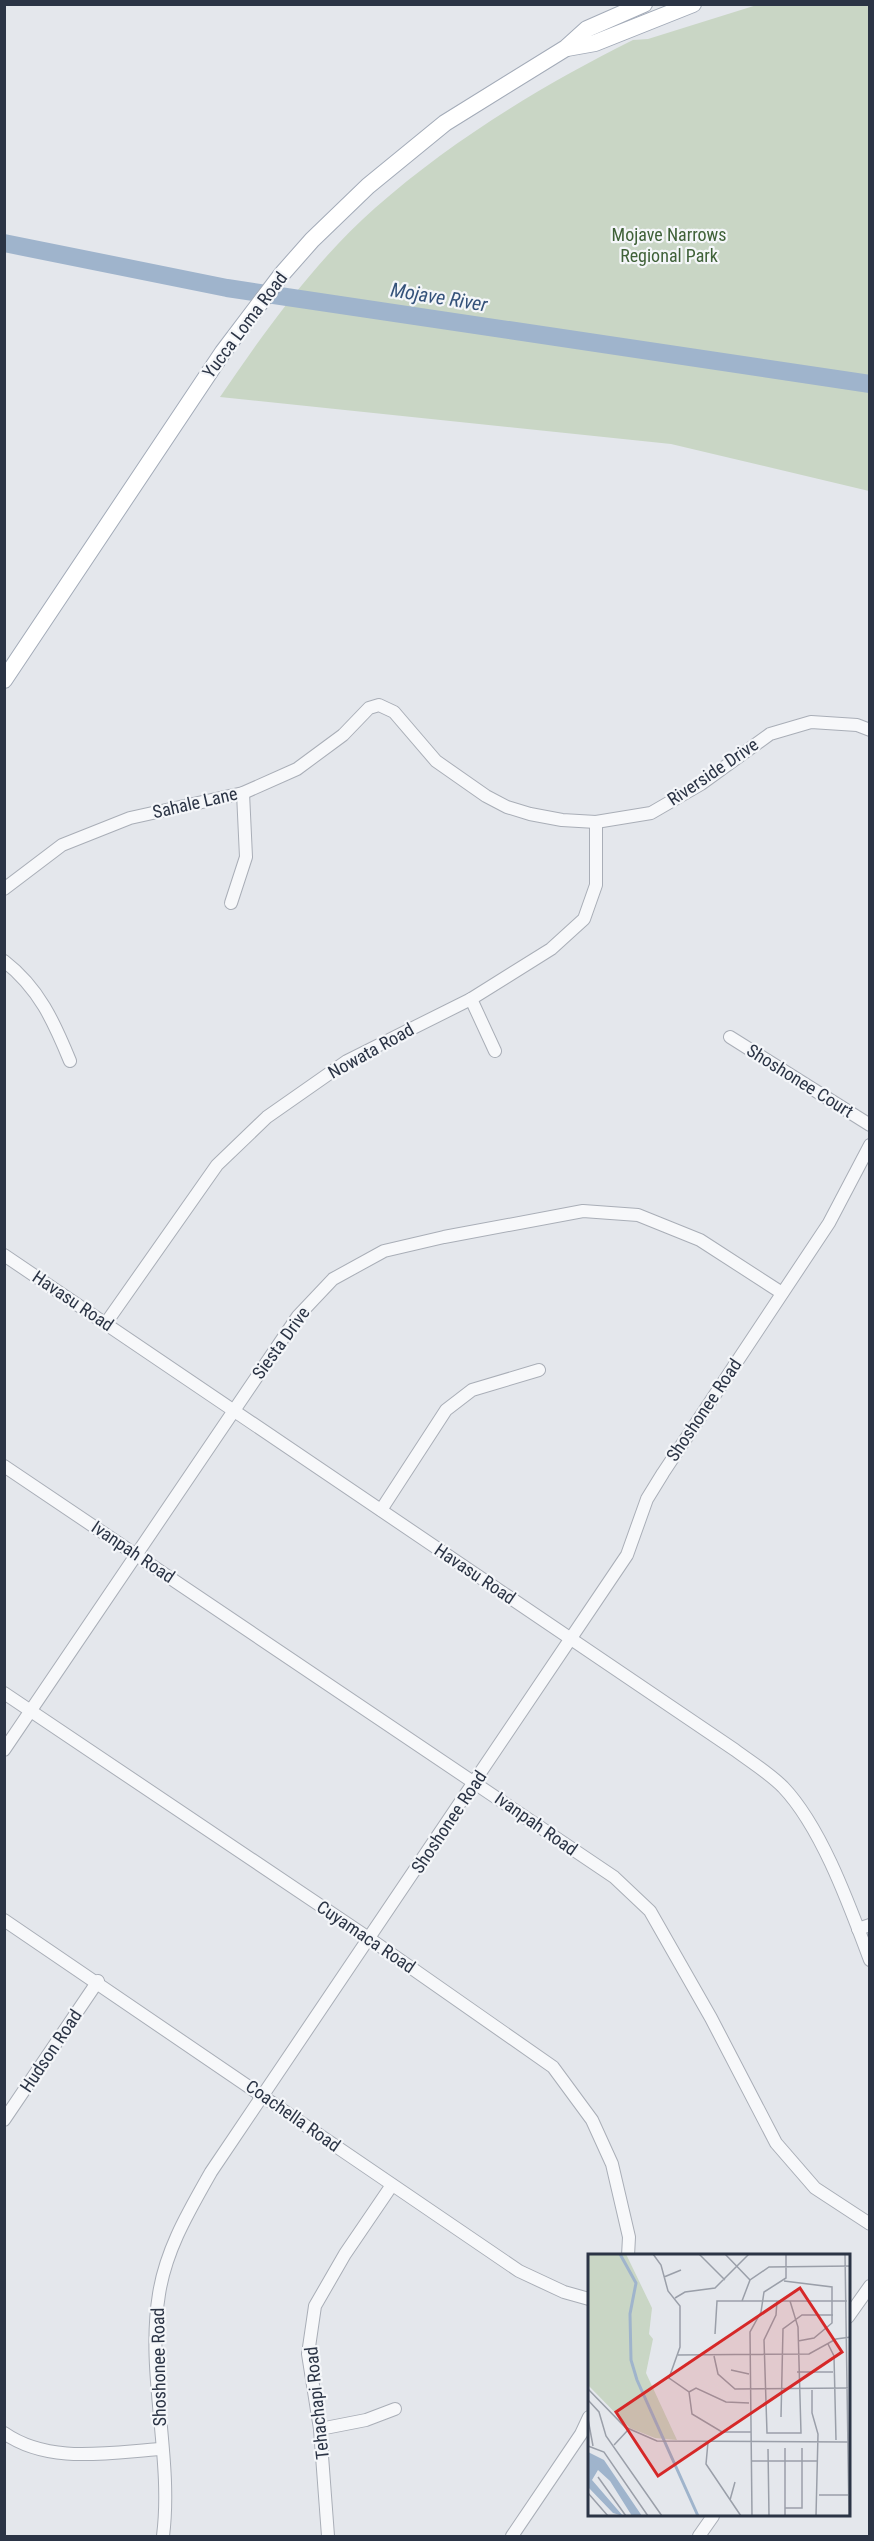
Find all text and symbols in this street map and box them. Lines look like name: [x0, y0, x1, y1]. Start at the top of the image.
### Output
park label: Mojave Narrows Regional Park: [612, 224, 726, 266]
street label: Yucca Loma Road: [198, 268, 291, 382]
water label: Mojave River: [389, 278, 490, 317]
street label: Riverside Drive: [663, 734, 762, 810]
street label: Sahale Lane: [150, 783, 239, 822]
street label: Nowata Road: [324, 1018, 417, 1083]
street label: Shoshonee Court: [743, 1039, 858, 1122]
street label: Havasu Road: [29, 1266, 118, 1335]
street label: Siesta Drive: [247, 1303, 314, 1383]
street label: Shoshonee Road: [662, 1355, 746, 1465]
street label: Ivanpah Road: [88, 1516, 179, 1587]
street label: Havasu Road: [431, 1539, 520, 1608]
street label: Shoshonee Road: [407, 1767, 491, 1877]
street label: Ivanpah Road: [491, 1787, 582, 1860]
street label: Cuyamaca Road: [313, 1896, 420, 1977]
street label: Hudson Road: [15, 2005, 86, 2096]
street label: Coachella Road: [242, 2075, 345, 2156]
inset map: [588, 2254, 850, 2517]
street label: Shoshonee Road: [147, 2307, 170, 2427]
street label: Tehachapi Road: [300, 2346, 333, 2460]

